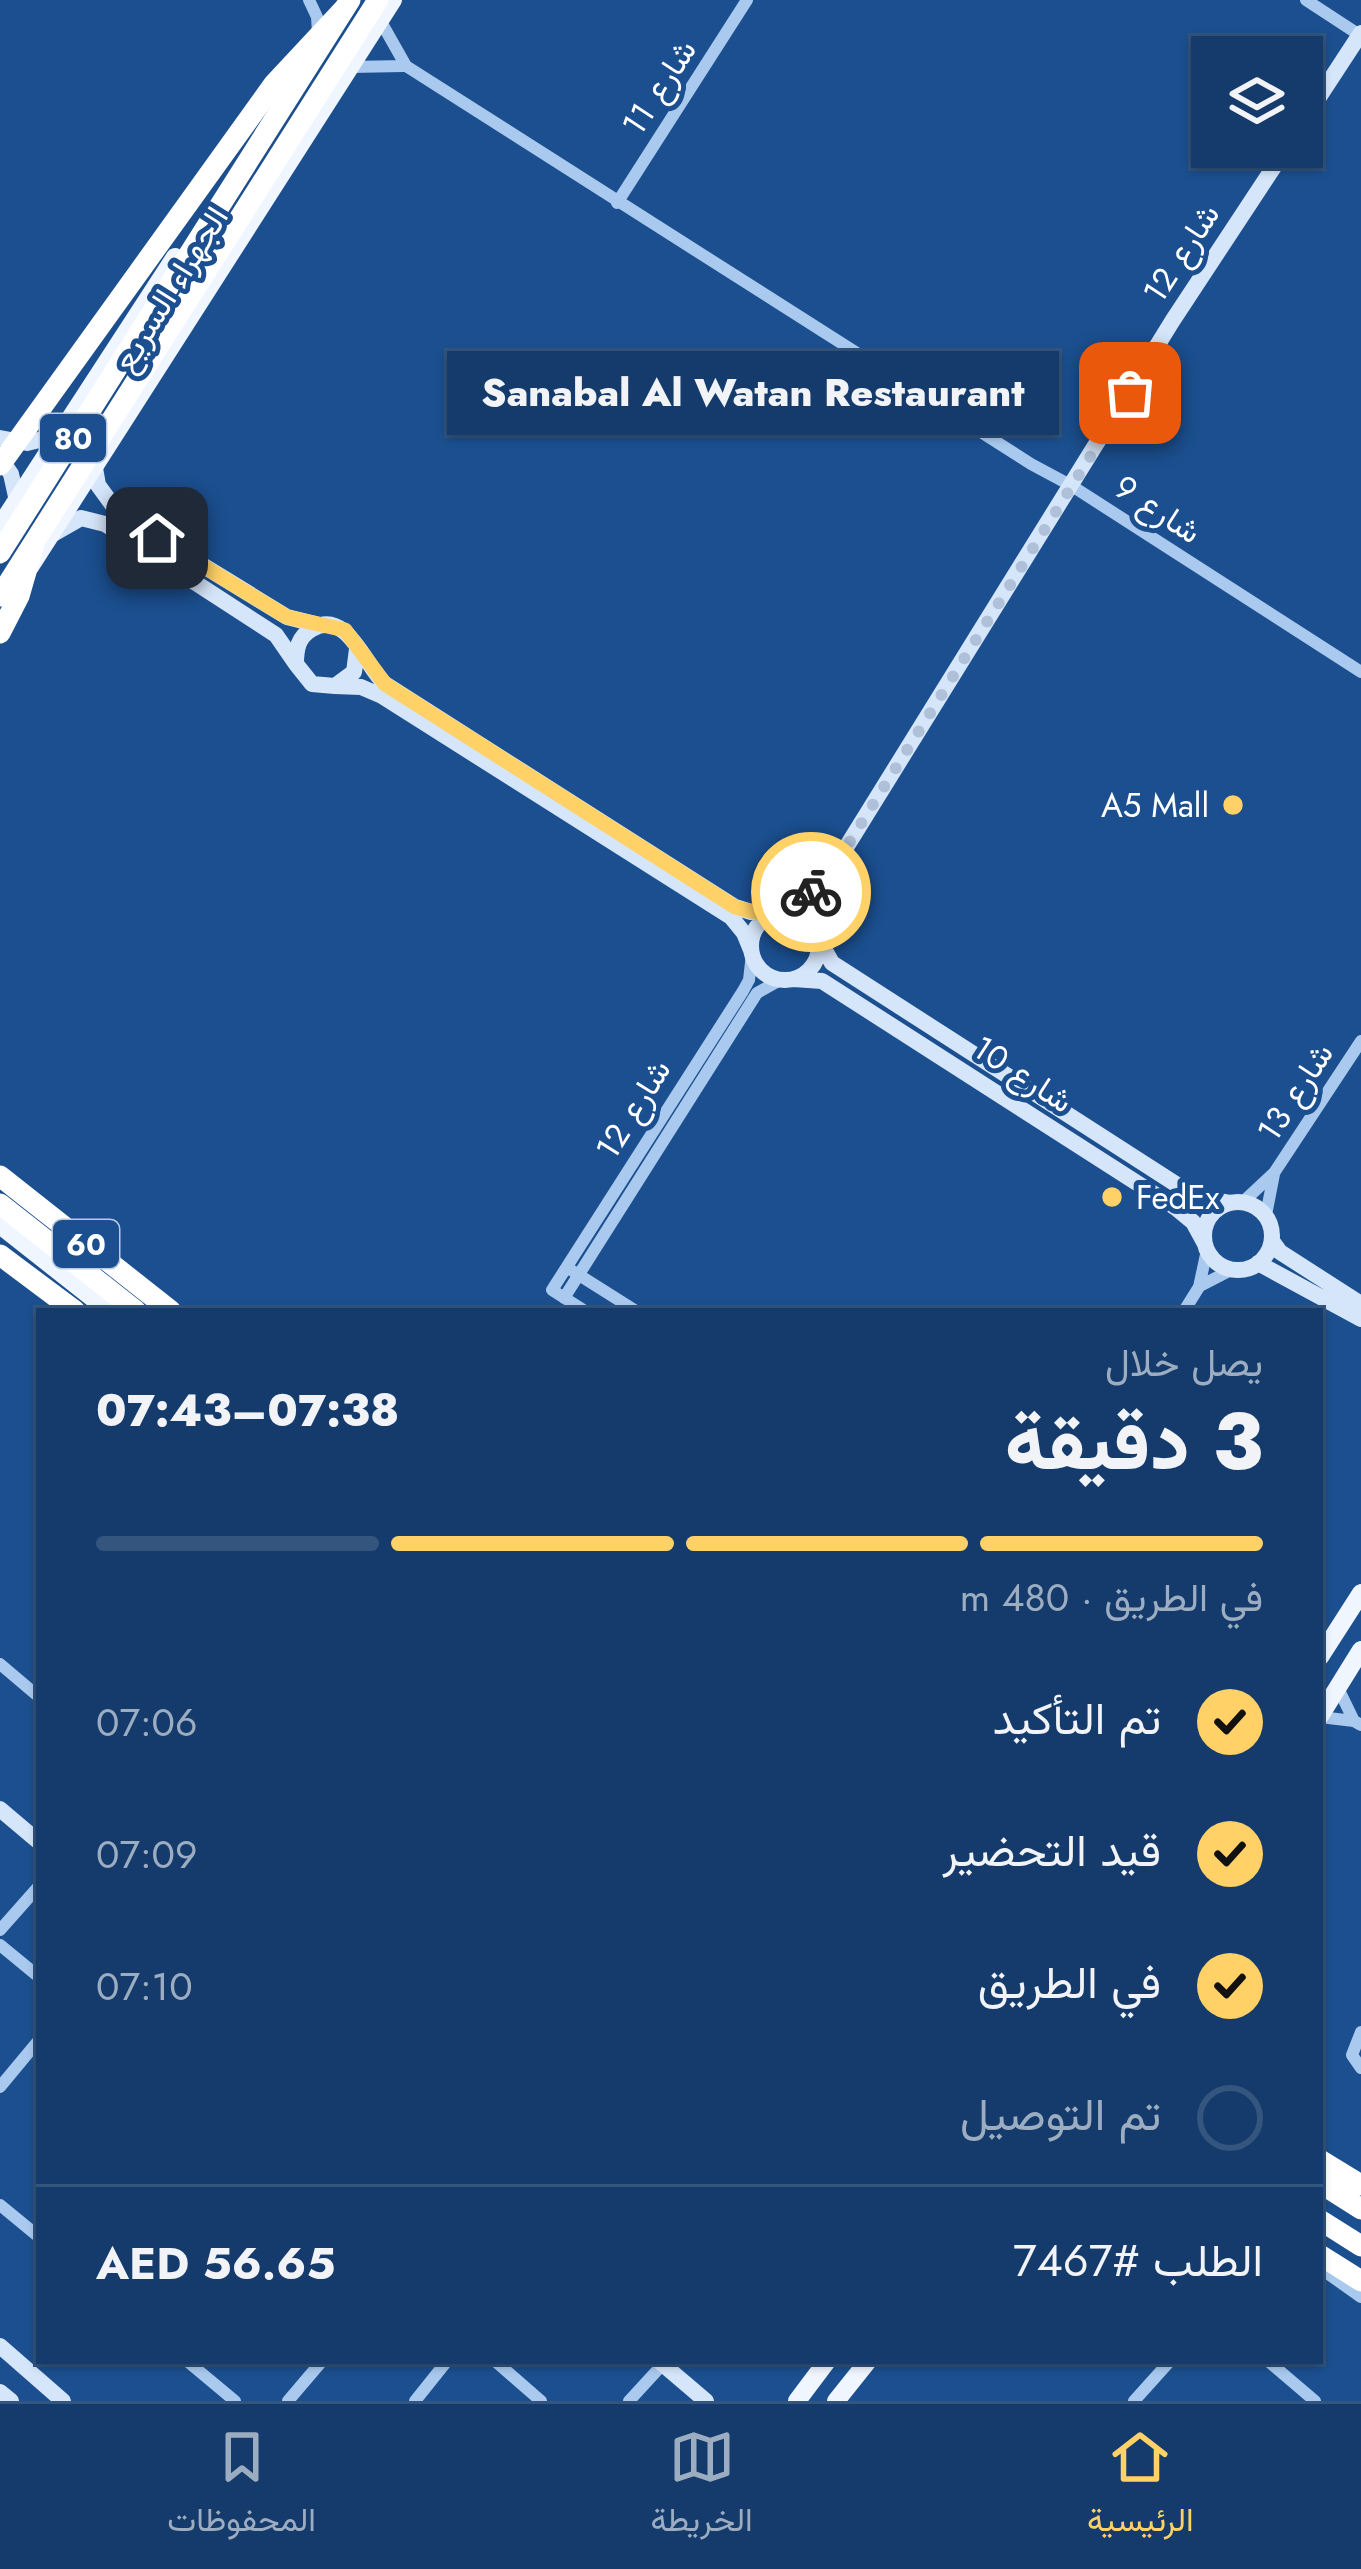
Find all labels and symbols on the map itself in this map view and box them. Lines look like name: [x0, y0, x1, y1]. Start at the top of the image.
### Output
street label: شارع 11: [610, 30, 708, 144]
street label: شارع 12: [1131, 194, 1231, 312]
street label: الجهراء السريع: [100, 197, 240, 381]
pin: [1079, 342, 1181, 444]
callout: Sanabal Al Watan Restaurant: [446, 351, 1058, 435]
road number: 80: [40, 414, 106, 462]
street label: شارع 9: [1105, 463, 1211, 555]
pin: [106, 487, 208, 589]
place label: A5 Mall: [1101, 782, 1209, 829]
marker: A5 Mall: [1220, 792, 1246, 818]
courier: [751, 832, 871, 952]
street label: شارع 10: [964, 1024, 1082, 1124]
street label: شارع 13: [1246, 1033, 1344, 1151]
street label: شارع 12: [584, 1050, 682, 1168]
place label: FedEx: [1136, 1174, 1219, 1221]
marker: FedEx: [1099, 1184, 1125, 1210]
road number: 60: [53, 1220, 119, 1268]

